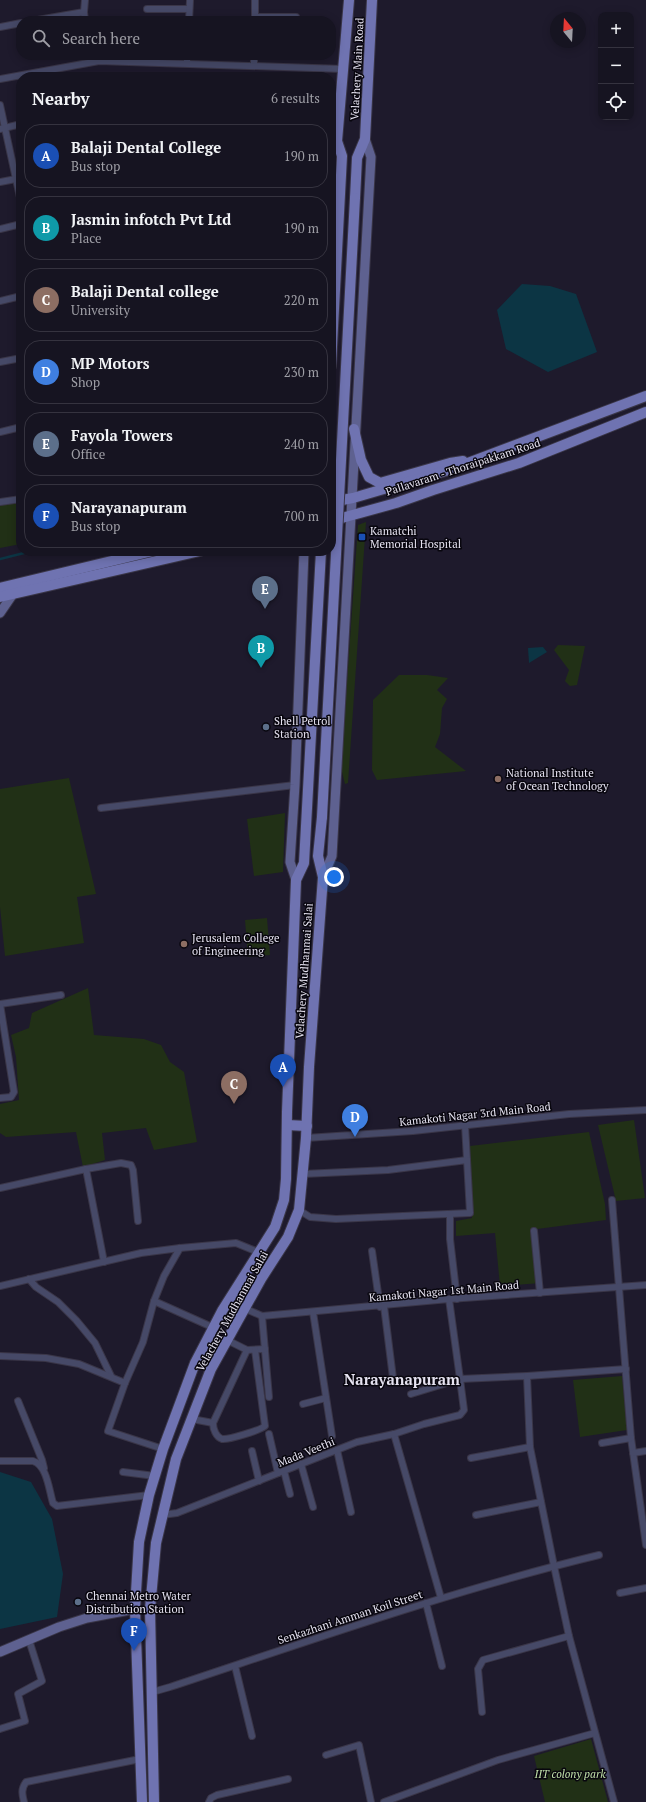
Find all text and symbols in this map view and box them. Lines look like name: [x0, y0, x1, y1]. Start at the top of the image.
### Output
north arrow: [550, 12, 586, 48]
map controls: [598, 12, 634, 120]
button: +: [598, 12, 634, 48]
search box: [16, 16, 336, 60]
street label: Velachery Main Road: [347, 17, 367, 121]
icon: search: [30, 27, 52, 49]
text: Search here: [62, 28, 140, 48]
button: −: [598, 48, 634, 84]
button: locate: [598, 84, 634, 120]
text: Nearby: [32, 87, 90, 110]
text: 6 results: [271, 89, 320, 107]
text: Balaji Dental College: [71, 137, 221, 157]
text: A: [41, 147, 51, 165]
text: 190 m: [284, 147, 319, 165]
text: Bus stop: [71, 157, 120, 175]
text: Jasmin infotch Pvt Ltd: [71, 209, 231, 229]
text: B: [42, 219, 50, 237]
text: 190 m: [284, 219, 319, 237]
text: Place: [71, 229, 102, 247]
text: Balaji Dental college: [71, 281, 219, 301]
text: C: [42, 291, 50, 309]
text: 220 m: [284, 291, 319, 309]
text: University: [71, 301, 130, 319]
text: MP Motors: [71, 353, 150, 373]
text: D: [41, 363, 51, 381]
text: 230 m: [284, 363, 319, 381]
text: Shop: [71, 373, 100, 391]
text: Fayola Towers: [71, 425, 173, 445]
text: E: [42, 435, 50, 453]
text: 240 m: [284, 435, 319, 453]
street label: Pallavaram - Thoraipakkam Road: [384, 435, 542, 499]
text: Office: [71, 445, 105, 463]
text: Narayanapuram: [71, 497, 187, 517]
text: F: [42, 507, 50, 525]
text: 700 m: [284, 507, 319, 525]
text: Bus stop: [71, 517, 120, 535]
place label: Kamatchi Memorial Hospital: [370, 524, 461, 551]
marker: Kamatchi Memorial Hospital: [357, 532, 367, 542]
pin: E: [252, 576, 278, 609]
pin: B: [248, 635, 274, 668]
place label: Shell Petrol Station: [274, 714, 331, 741]
marker: Shell Petrol Station: [261, 722, 271, 732]
place label: National Institute of Ocean Technology: [506, 766, 609, 793]
marker: National Institute of Ocean Technology: [493, 774, 503, 784]
your location: [324, 867, 344, 887]
street label: Velachery Mudhanmai Salai: [292, 903, 316, 1039]
place label: Jerusalem College of Engineering: [192, 931, 280, 958]
marker: Jerusalem College of Engineering: [179, 939, 189, 949]
pin: A: [270, 1054, 296, 1087]
pin: C: [221, 1071, 247, 1104]
street label: Kamakoti Nagar 3rd Main Road: [399, 1099, 551, 1129]
pin: D: [342, 1104, 368, 1137]
street label: Velachery Mudhanmai Salai: [193, 1248, 271, 1374]
street label: Kamakoti Nagar 1st Main Road: [368, 1277, 520, 1305]
district label: Narayanapuram: [344, 1369, 460, 1389]
street label: Mada Veethi: [275, 1434, 337, 1470]
street label: Senkazhani Amman Koil Street: [276, 1587, 424, 1647]
place label: Chennai Metro Water Distribution Station: [86, 1589, 192, 1616]
marker: Chennai Metro Water Distribution Station: [73, 1597, 83, 1607]
pin: F: [121, 1618, 147, 1651]
park label: IIT colony park: [534, 1767, 606, 1781]

